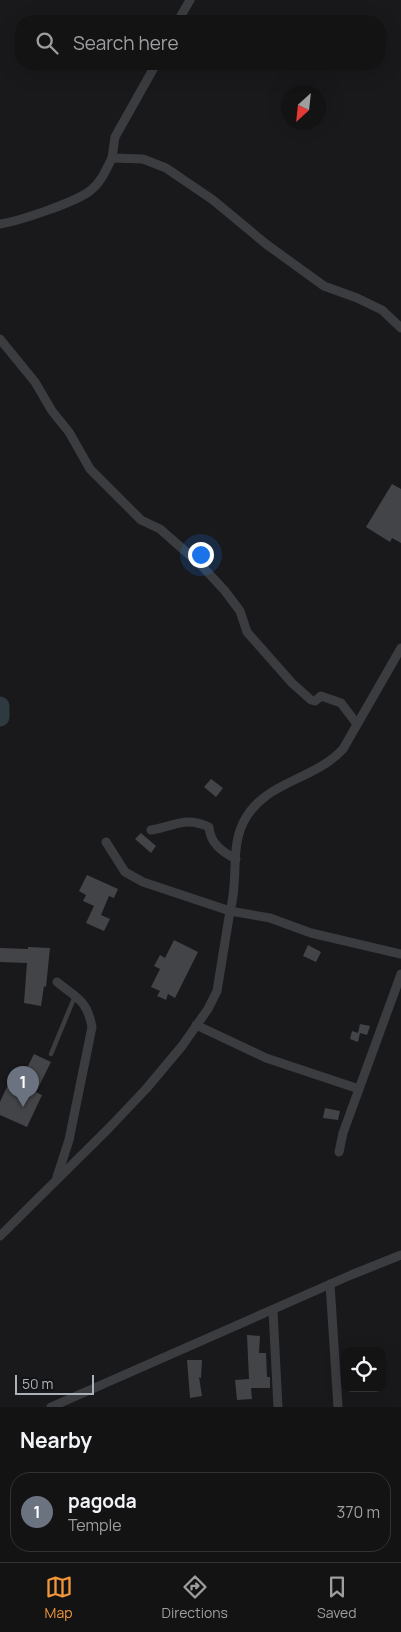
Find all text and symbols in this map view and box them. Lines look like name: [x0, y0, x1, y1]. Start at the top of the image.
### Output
search box: [15, 15, 386, 70]
icon: search: [33, 29, 61, 57]
text: Search here: [73, 30, 179, 56]
north arrow: [281, 85, 326, 130]
your location: [188, 542, 214, 568]
pin: 1: [7, 1066, 39, 1107]
map controls: [341, 1347, 386, 1392]
button: locate: [341, 1347, 386, 1392]
scale bar: [15, 1372, 94, 1395]
text: 50 m: [22, 1374, 53, 1393]
text: Nearby: [20, 1426, 92, 1454]
text: pagoda: [68, 1488, 137, 1514]
text: 1: [33, 1501, 41, 1523]
text: 370 m: [337, 1501, 380, 1523]
text: Temple: [68, 1514, 122, 1536]
tab: Map: [45, 1573, 73, 1622]
tab: Directions: [162, 1573, 228, 1622]
tab: Saved: [317, 1573, 356, 1622]

